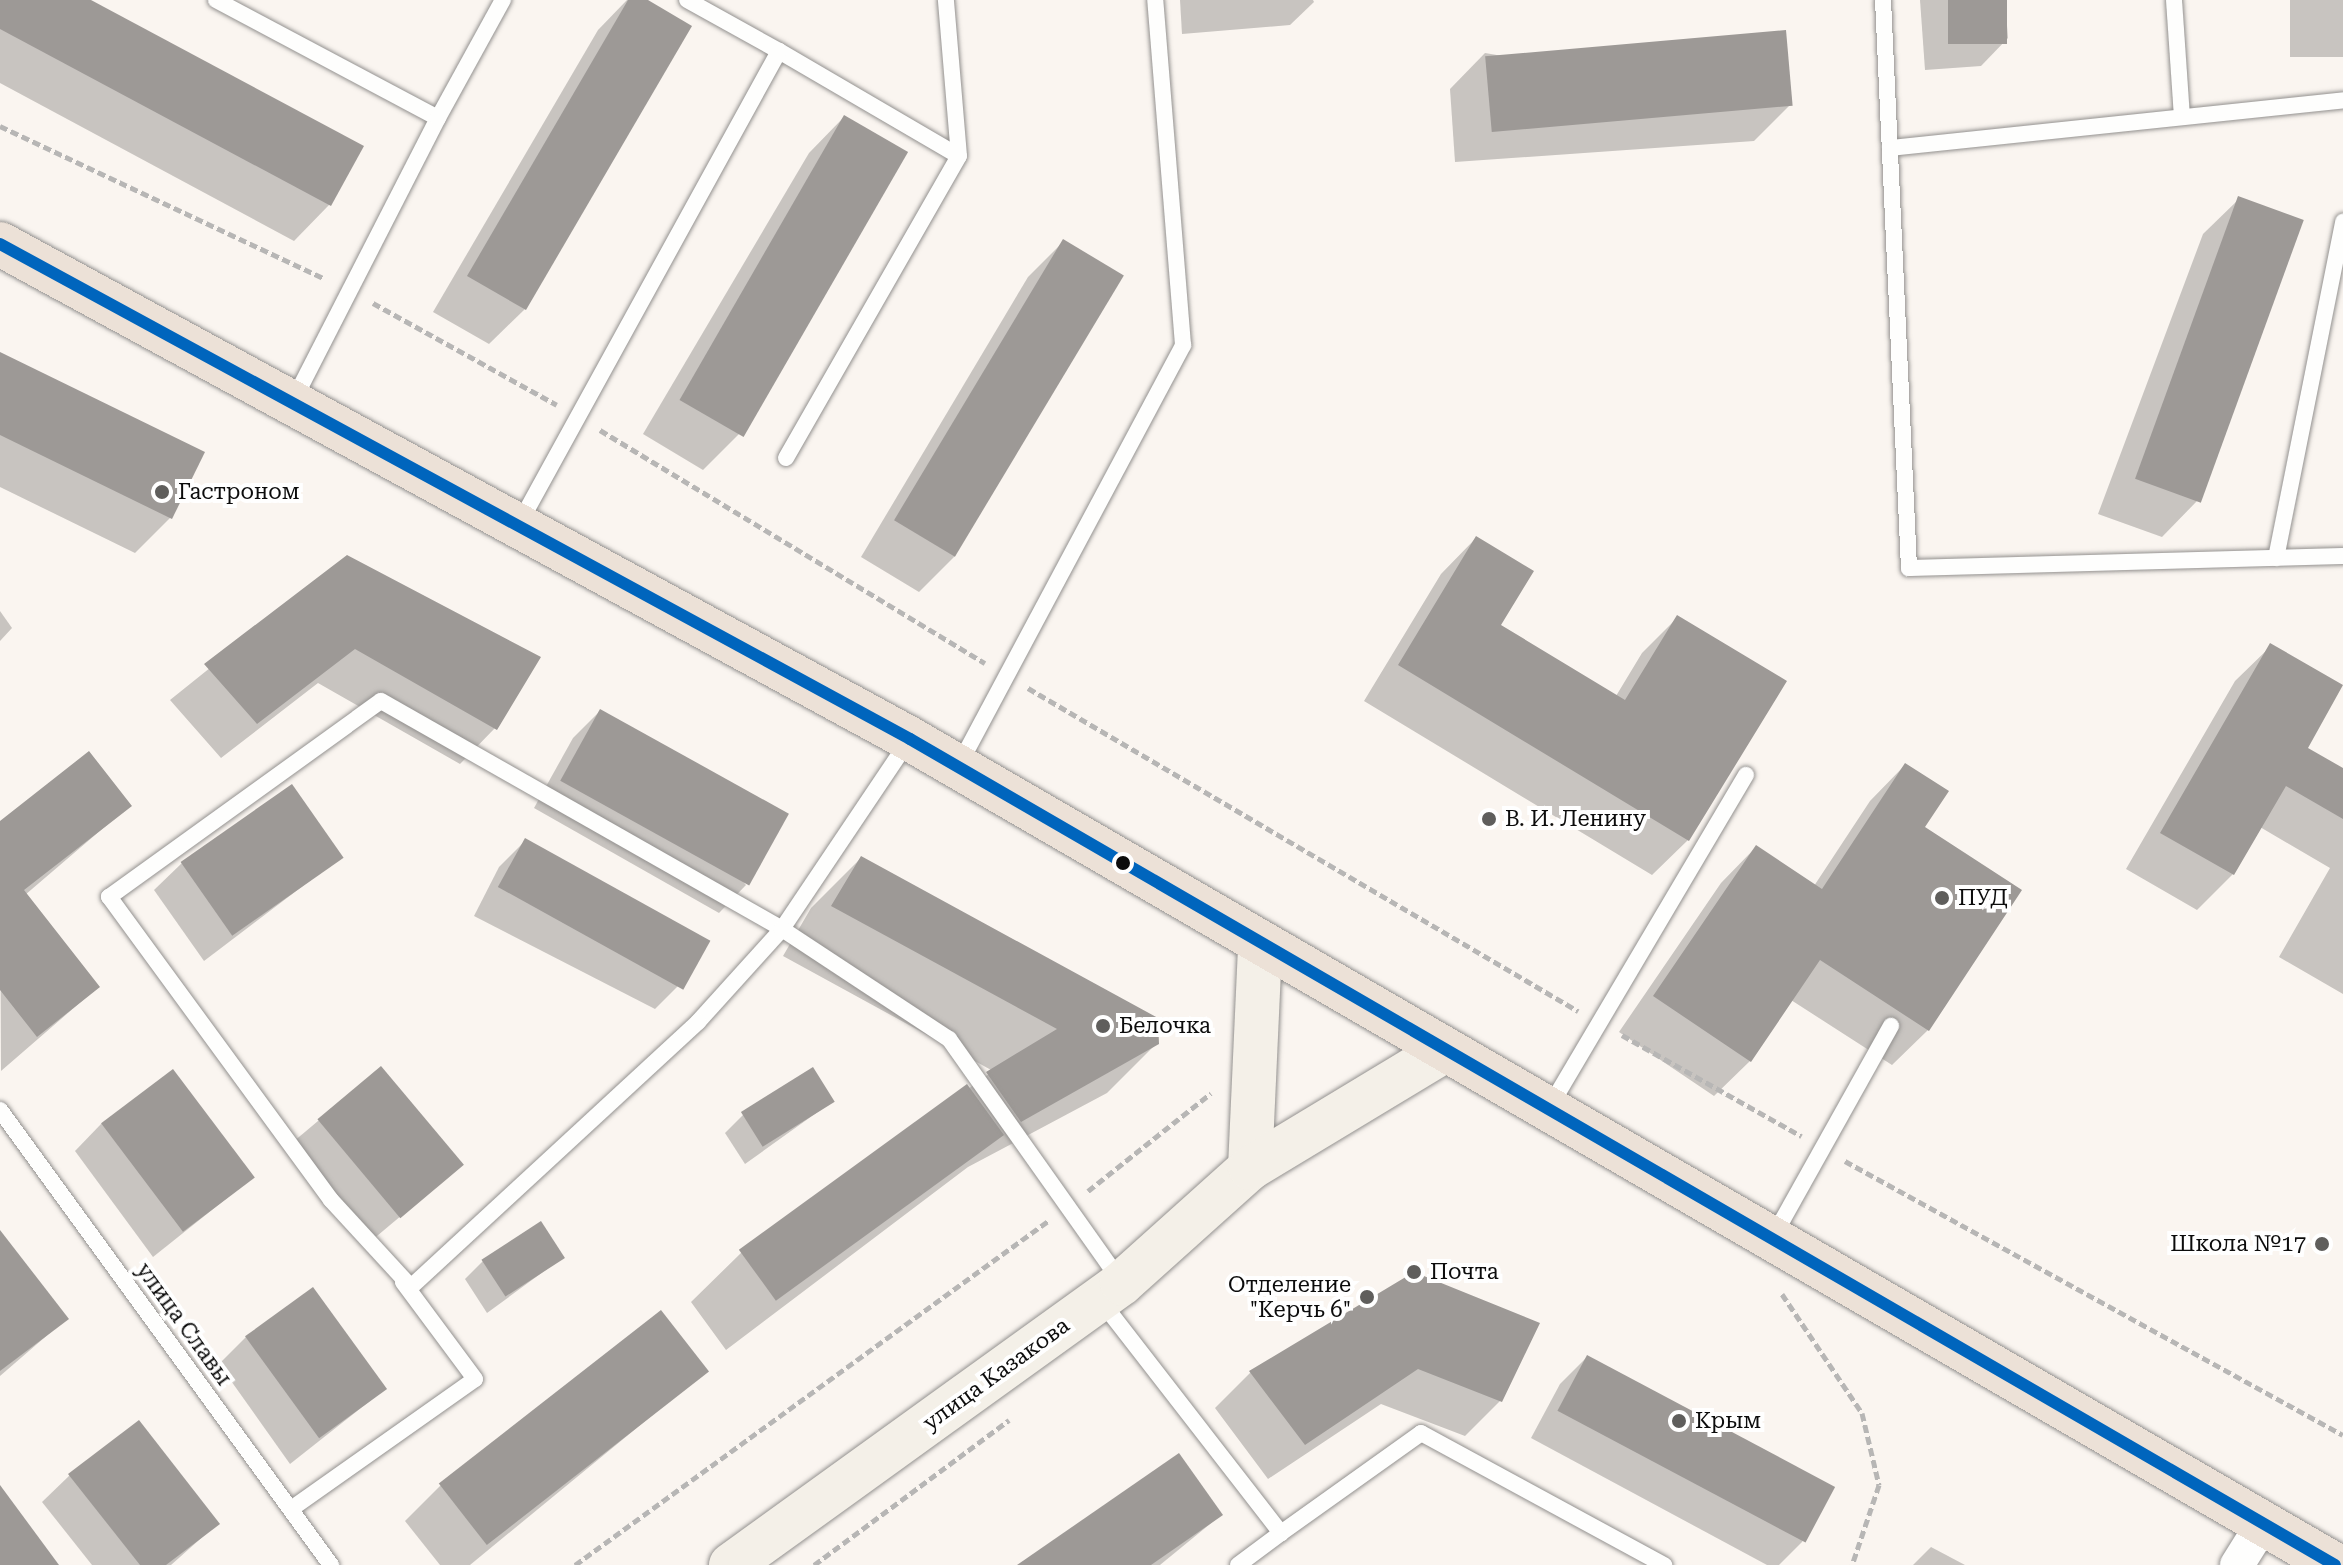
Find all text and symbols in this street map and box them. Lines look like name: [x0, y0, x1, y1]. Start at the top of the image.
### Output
place label: Гастроном: [178, 479, 300, 505]
marker: Гастроном: [153, 483, 171, 501]
place label: В. И. Ленину: [1505, 806, 1646, 832]
marker: В. И. Ленину: [1480, 810, 1498, 828]
unlabelled marker: [1115, 855, 1131, 871]
place label: ПУД: [1958, 885, 2008, 911]
marker: ПУД: [1933, 889, 1951, 907]
place label: Белочка: [1119, 1013, 1211, 1039]
marker: Белочка: [1094, 1017, 1112, 1035]
place label: Школа №17: [2170, 1231, 2306, 1257]
marker: Школа №17: [2313, 1235, 2331, 1253]
street label: улица Славы: [131, 1258, 237, 1390]
place label: Почта: [1430, 1259, 1499, 1285]
marker: Почта: [1405, 1263, 1423, 1281]
place label: Отделение "Керчь 6": [1228, 1271, 1351, 1322]
marker: Отделение "Керчь 6": [1358, 1288, 1376, 1306]
street label: улица Казакова: [918, 1312, 1074, 1436]
place label: Крым: [1695, 1408, 1761, 1434]
marker: Крым: [1670, 1412, 1688, 1430]

